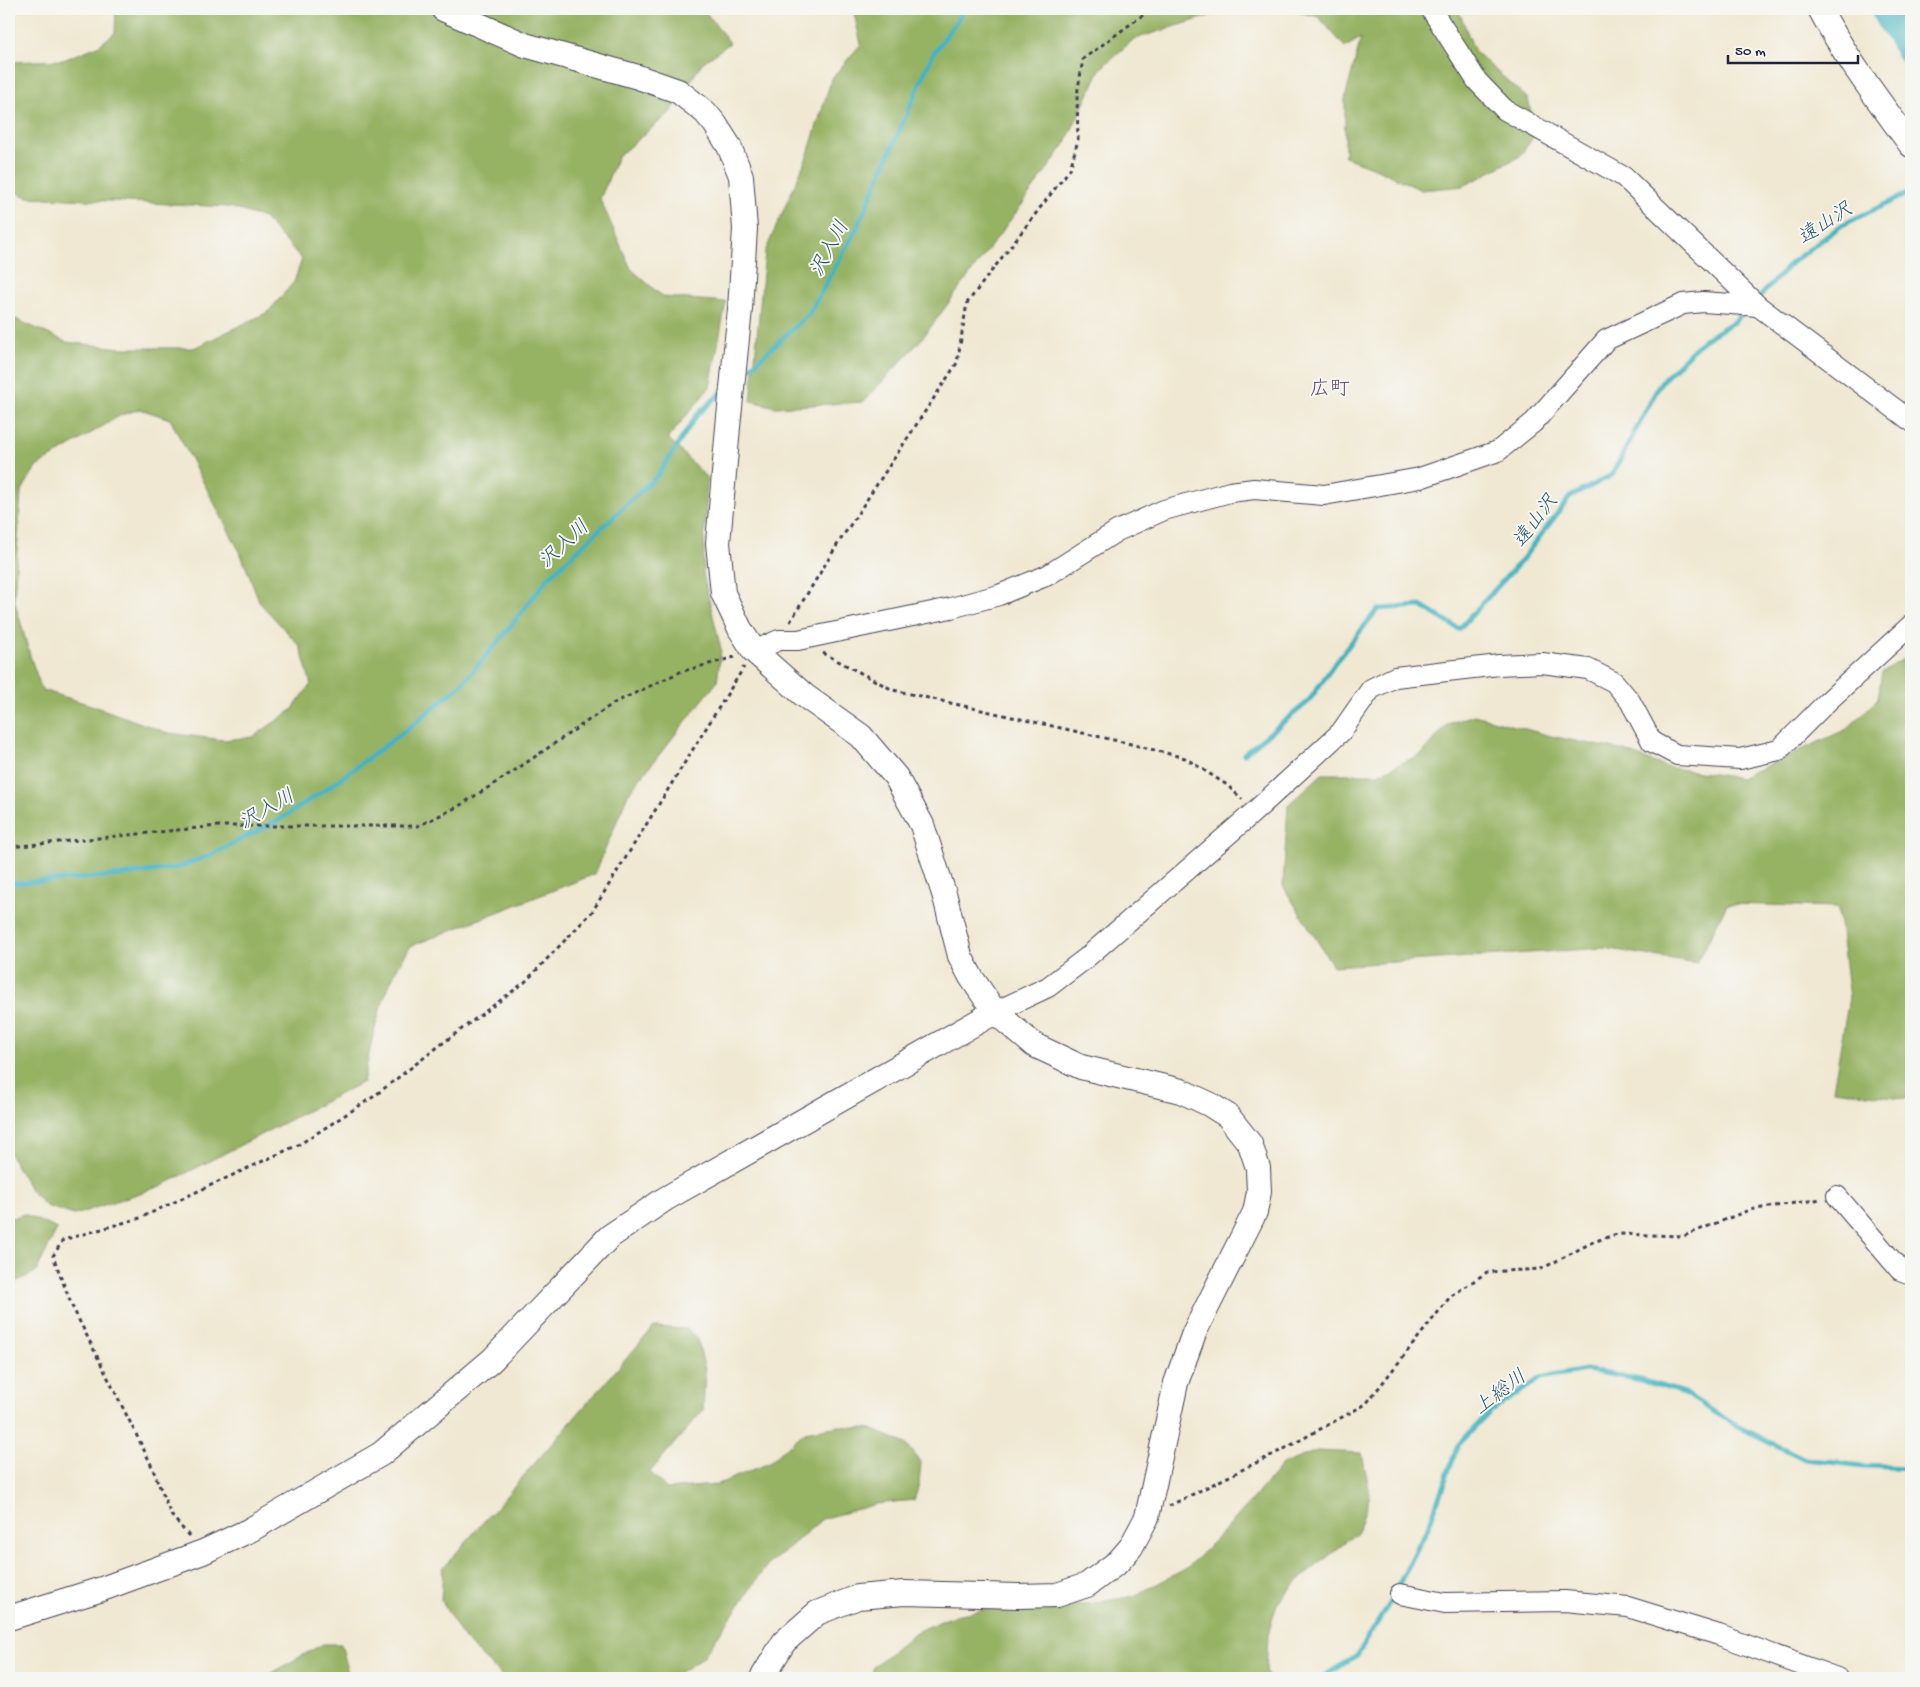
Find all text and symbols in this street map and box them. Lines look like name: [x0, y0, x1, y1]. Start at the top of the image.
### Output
scale bar: [1728, 32, 1858, 64]
text: 50 m: [1735, 43, 1766, 61]
water label: 遠山沢: [1793, 197, 1858, 251]
water label: 沢入川: [806, 217, 855, 282]
district label: 広町: [1310, 378, 1350, 402]
water label: 遠山沢: [1508, 489, 1565, 553]
water label: 沢入川: [535, 516, 595, 574]
water label: 沢入川: [236, 785, 299, 836]
water label: 上総川: [1470, 1366, 1532, 1421]

